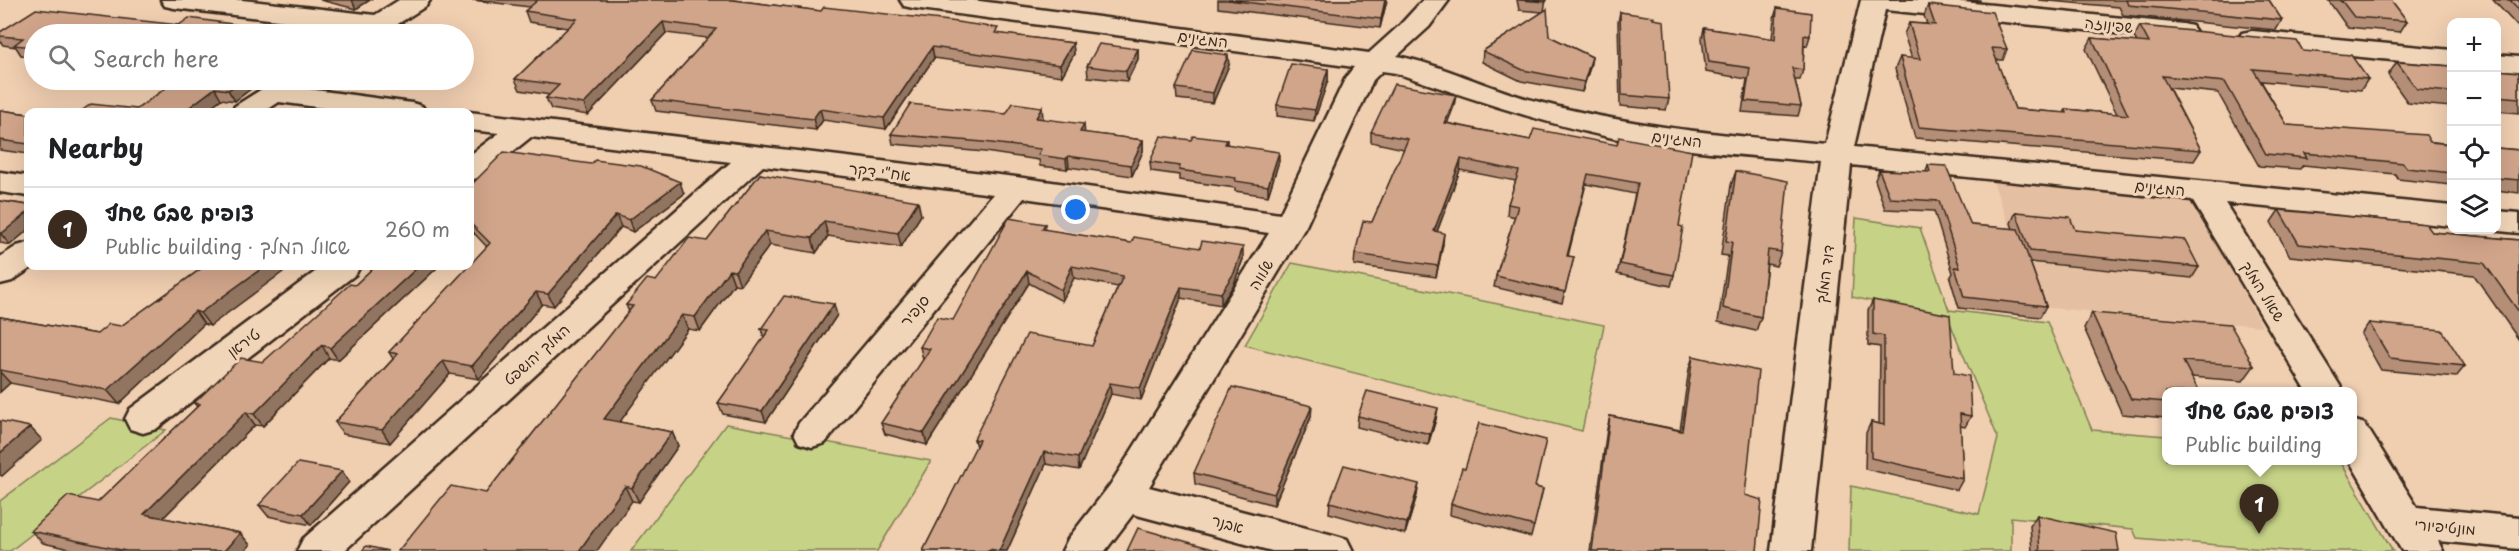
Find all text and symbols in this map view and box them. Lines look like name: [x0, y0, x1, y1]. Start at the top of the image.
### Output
street label: שפינוזה: [2084, 10, 2135, 38]
map controls: [2447, 18, 2501, 234]
button: +: [2447, 18, 2501, 72]
street label: המגינים: [1176, 23, 1230, 53]
search box: [24, 24, 474, 90]
icon: search: [45, 41, 78, 74]
text: Search here: [93, 41, 219, 74]
button: −: [2447, 72, 2501, 126]
street label: המגינים: [1650, 124, 1704, 152]
button: locate: [2447, 126, 2501, 180]
text: Nearby: [48, 128, 143, 167]
street label: אח"י דקר: [848, 156, 912, 186]
street label: המגינים: [2134, 173, 2186, 201]
button: layers: [2447, 180, 2501, 234]
text: צופים שבט שחף: [105, 195, 254, 228]
your location: [1061, 195, 1090, 224]
text: 1: [63, 214, 72, 244]
text: 260 m: [385, 214, 450, 244]
text: Public building · שאול המלך: [105, 231, 350, 261]
street label: דוד המלך: [1809, 243, 1839, 305]
street label: שלווה: [1242, 254, 1278, 294]
street label: שאול המלך: [2236, 256, 2292, 326]
street label: סנפיר: [894, 289, 934, 331]
street label: המלך יהושפט: [498, 318, 574, 390]
street label: טיראן: [222, 322, 264, 362]
popup: [2162, 387, 2357, 465]
text: צופים שבט שחף: [2185, 393, 2334, 426]
text: Public building: [2185, 429, 2322, 459]
pin: 1: [2240, 484, 2278, 534]
street label: אבנר: [1209, 508, 1247, 538]
street label: מונטיפיורי: [2413, 512, 2477, 540]

